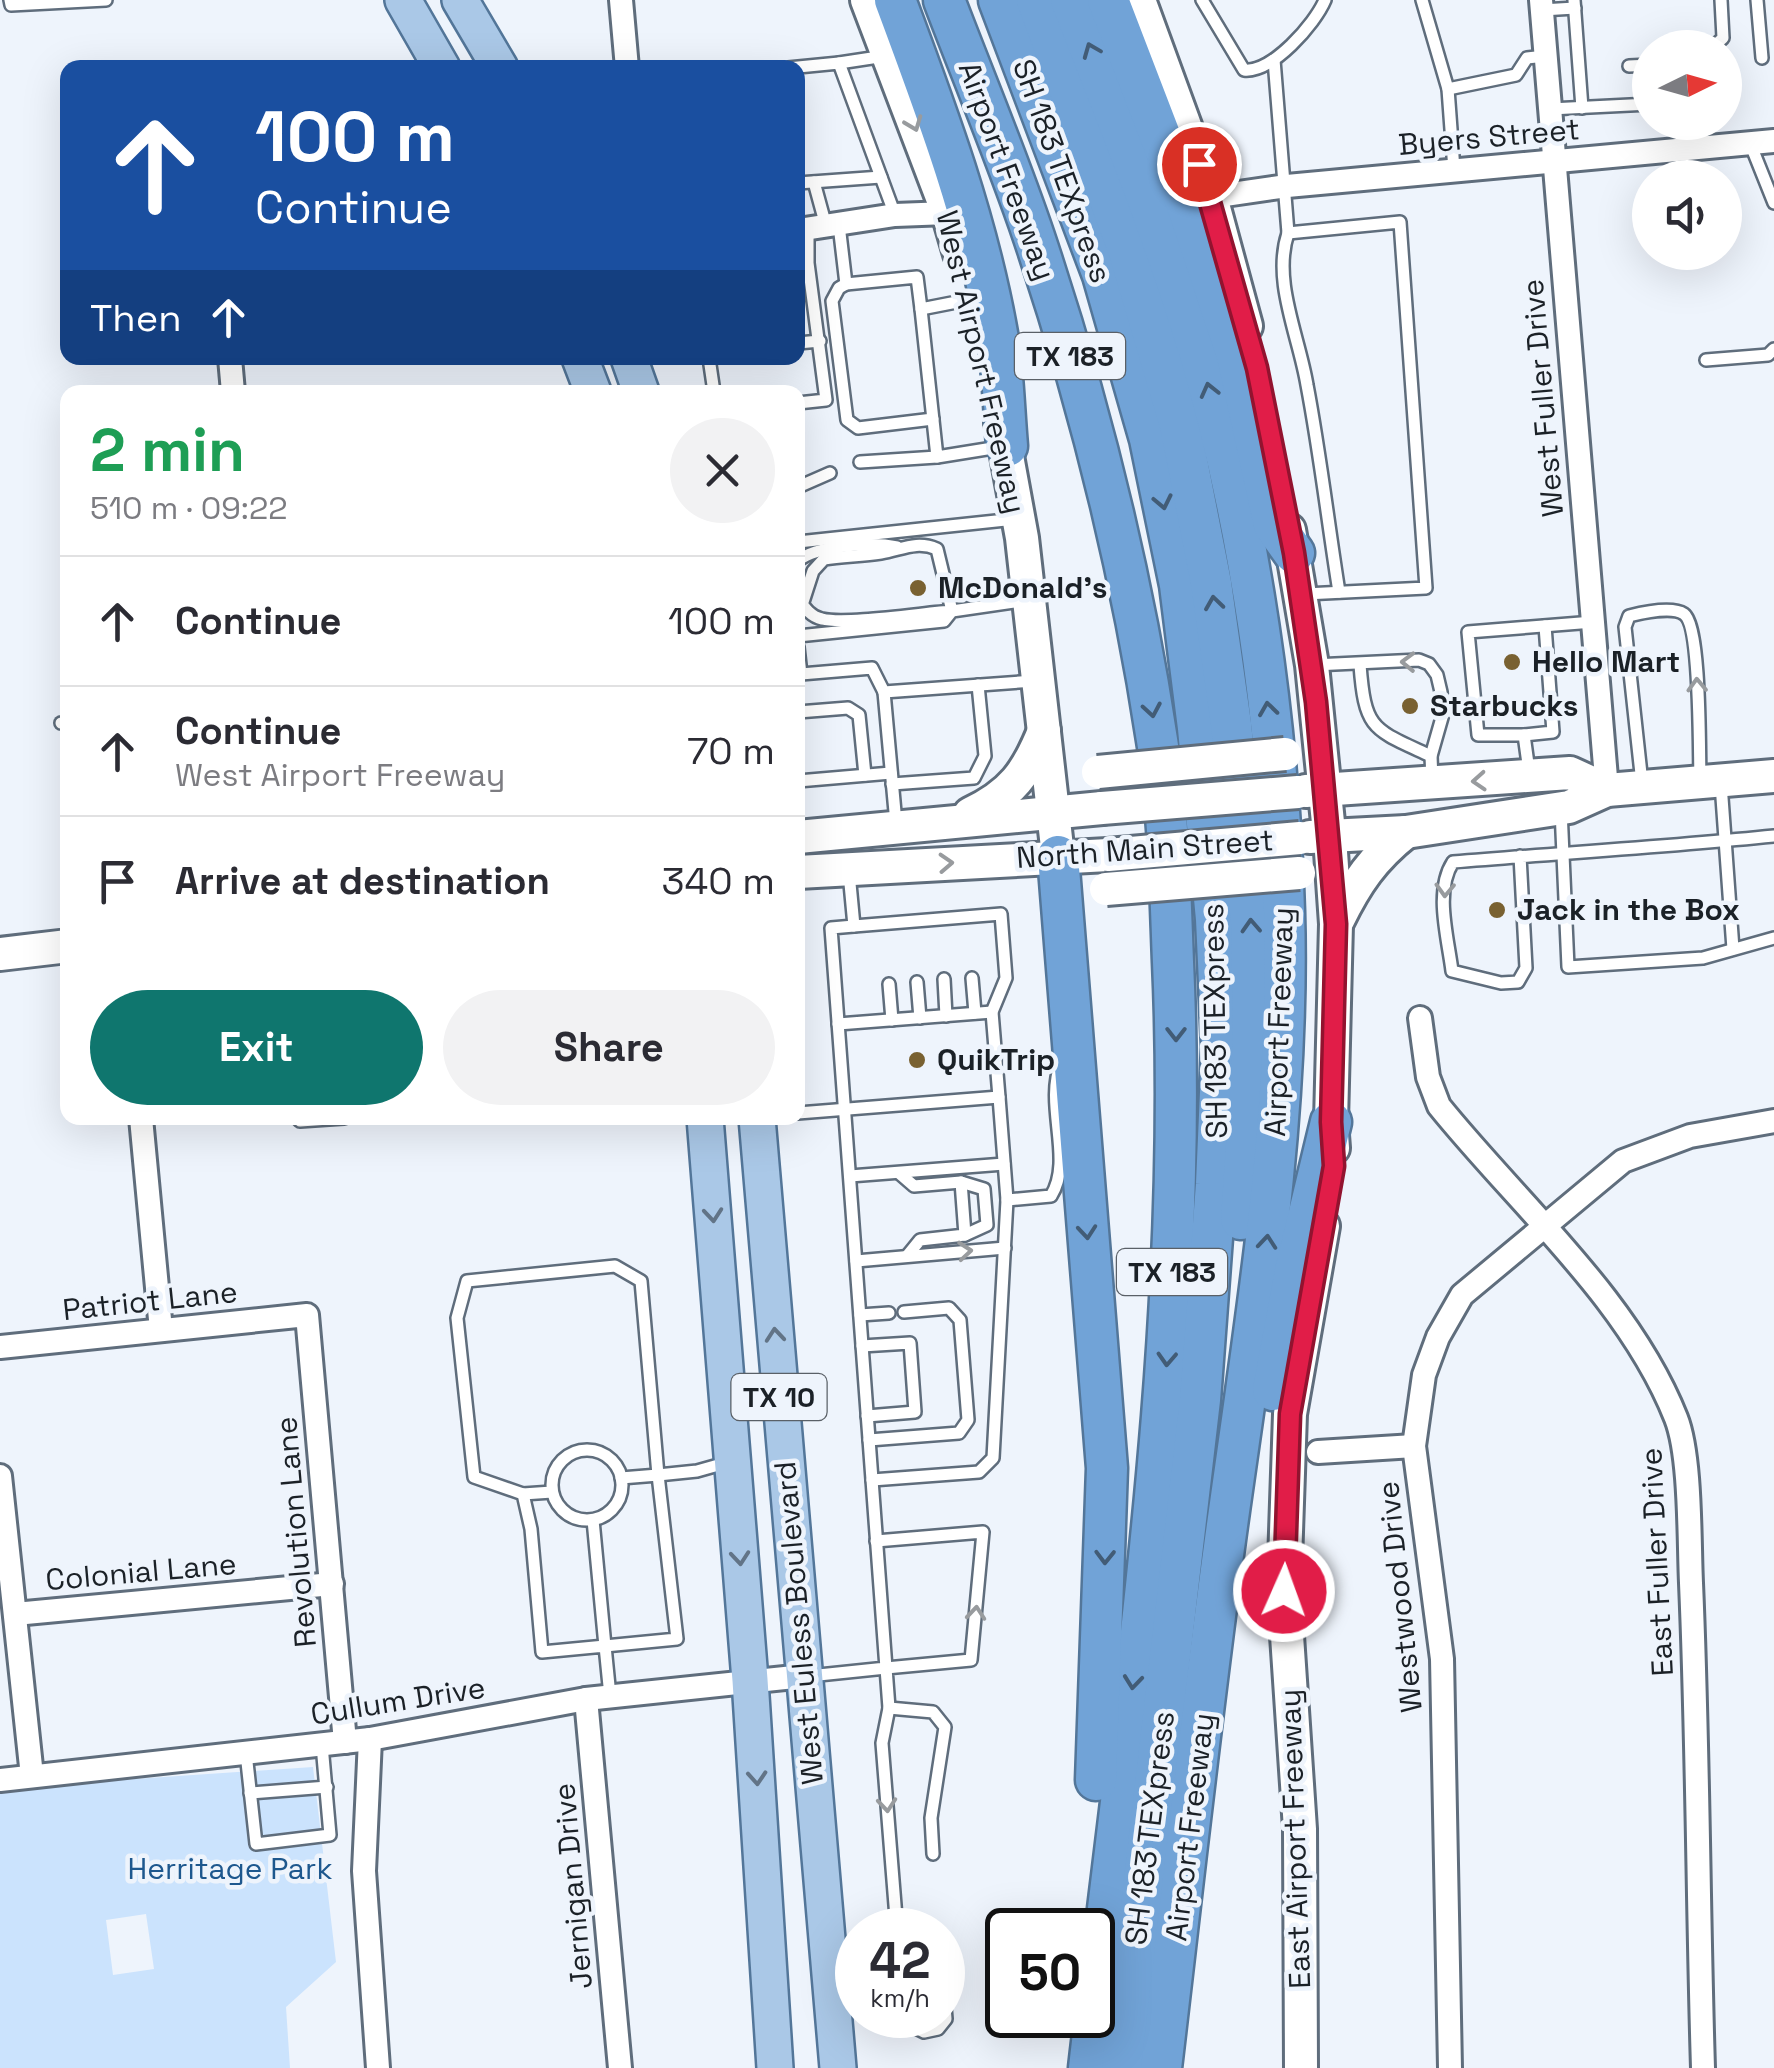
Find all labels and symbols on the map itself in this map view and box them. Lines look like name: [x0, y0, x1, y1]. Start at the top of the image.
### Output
north arrow: [1632, 30, 1742, 140]
one-way arrow: [1082, 42, 1102, 59]
street label: SH 183 TEXpress: [1004, 54, 1121, 288]
street label: Airport Freeway: [950, 56, 1065, 285]
street label: Byers Street: [1397, 109, 1581, 164]
one-way arrow: [902, 114, 923, 131]
pin: [1157, 122, 1242, 207]
street label: West Airport Freeway: [928, 207, 1035, 517]
street label: West Fuller Drive: [1513, 278, 1572, 519]
road number: TX 183: [1015, 333, 1125, 379]
one-way arrow: [1199, 381, 1220, 399]
one-way arrow: [1151, 493, 1172, 510]
place label: McDonald's: [938, 568, 1108, 607]
marker: McDonald's: [907, 577, 929, 599]
one-way arrow: [1204, 595, 1225, 612]
place label: Hello Mart: [1532, 642, 1680, 681]
marker: Hello Mart: [1501, 651, 1523, 673]
one-way arrow: [1400, 652, 1415, 673]
one-way arrow: [1686, 676, 1707, 692]
place label: Starbucks: [1430, 686, 1579, 725]
marker: Starbucks: [1399, 695, 1421, 717]
one-way arrow: [1258, 700, 1279, 717]
one-way arrow: [1141, 702, 1162, 719]
one-way arrow: [1470, 769, 1486, 791]
street label: North Main Street: [1015, 820, 1275, 877]
one-way arrow: [939, 853, 955, 874]
one-way arrow: [1435, 883, 1456, 899]
place label: Jack in the Box: [1517, 890, 1740, 929]
marker: Jack in the Box: [1486, 899, 1508, 921]
street label: SH 183 TEXpress: [1193, 903, 1236, 1139]
street label: Airport Freeway: [1255, 907, 1302, 1137]
one-way arrow: [1240, 918, 1261, 934]
one-way arrow: [1165, 1028, 1187, 1043]
place label: QuikTrip: [937, 1040, 1055, 1079]
marker: QuikTrip: [906, 1049, 928, 1071]
one-way arrow: [701, 1207, 723, 1223]
one-way arrow: [1076, 1225, 1098, 1241]
one-way arrow: [1256, 1234, 1278, 1250]
one-way arrow: [958, 1241, 974, 1263]
road number: TX 183: [1117, 1249, 1227, 1295]
street label: Patriot Lane: [61, 1272, 239, 1329]
one-way arrow: [764, 1326, 786, 1342]
one-way arrow: [1157, 1351, 1178, 1367]
road number: TX 10: [732, 1374, 826, 1420]
street label: Revolution Lane: [266, 1415, 325, 1649]
street label: East Fuller Drive: [1631, 1447, 1682, 1677]
street label: West Euless Boulevard: [765, 1460, 832, 1786]
street label: Westwood Drive: [1368, 1479, 1431, 1715]
position arrow: [1232, 1539, 1336, 1643]
street label: Colonial Lane: [44, 1544, 238, 1599]
one-way arrow: [1094, 1549, 1115, 1565]
one-way arrow: [729, 1551, 751, 1567]
one-way arrow: [964, 1605, 986, 1621]
street label: Cullum Drive: [308, 1667, 488, 1734]
one-way arrow: [1123, 1675, 1144, 1691]
street label: East Airport Freeway: [1270, 1688, 1319, 1990]
street label: SH 183 TEXpress: [1116, 1709, 1183, 1947]
street label: Airport Freeway: [1156, 1711, 1223, 1943]
one-way arrow: [746, 1770, 767, 1786]
street label: Jernigan Drive: [544, 1782, 601, 1991]
one-way arrow: [876, 1797, 897, 1813]
park label: Herritage Park: [127, 1849, 333, 1888]
speed limit sign: 50: [985, 1908, 1115, 2038]

